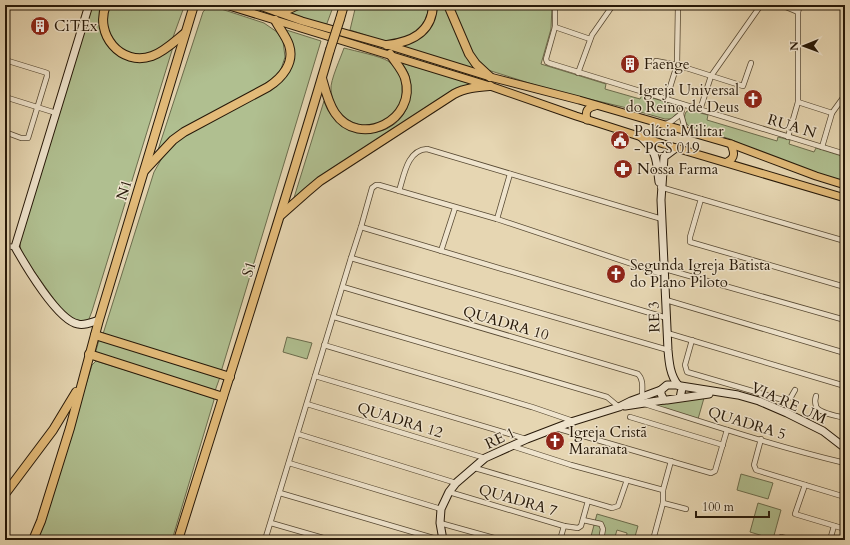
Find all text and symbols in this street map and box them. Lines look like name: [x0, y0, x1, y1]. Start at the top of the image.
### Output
building icon: CiTEx: [29, 15, 51, 37]
place label: CiTEx: [54, 16, 98, 36]
north arrow: [784, 26, 824, 66]
text: N: [787, 41, 802, 51]
building icon: Faenge: [619, 53, 641, 75]
place label: Faenge: [644, 54, 690, 74]
place label: Igreja Universal do Reino de Deus: [626, 80, 739, 117]
church icon: Igreja Universal do Reino de Deus: [742, 88, 764, 110]
street label: RUA N: [765, 109, 819, 143]
place label: Polícia Militar - PCS 019: [634, 121, 724, 158]
public building icon: Polícia Militar - PCS 019: [609, 129, 631, 151]
pharmacy icon: Nossa Farma: [612, 158, 634, 180]
place label: Nossa Farma: [637, 159, 719, 179]
street label: N1: [111, 177, 137, 203]
place label: Segunda Igreja Batista do Plano Piloto: [630, 255, 771, 292]
street label: S1: [237, 259, 261, 279]
church icon: Segunda Igreja Batista do Plano Piloto: [605, 263, 627, 285]
street label: QUADRA 10: [461, 301, 552, 345]
street label: RE 3: [643, 301, 665, 333]
street label: VIA RE UM: [748, 377, 830, 429]
street label: QUADRA 12: [355, 397, 446, 443]
street label: QUADRA 5: [705, 402, 789, 444]
street label: RE 1: [482, 422, 518, 454]
place label: Igreja Cristã Maranata: [569, 422, 647, 459]
church icon: Igreja Cristã Maranata: [544, 430, 566, 452]
street label: QUADRA 7: [476, 479, 560, 521]
scale bar: [696, 493, 769, 519]
text: 100 m: [702, 499, 735, 515]

